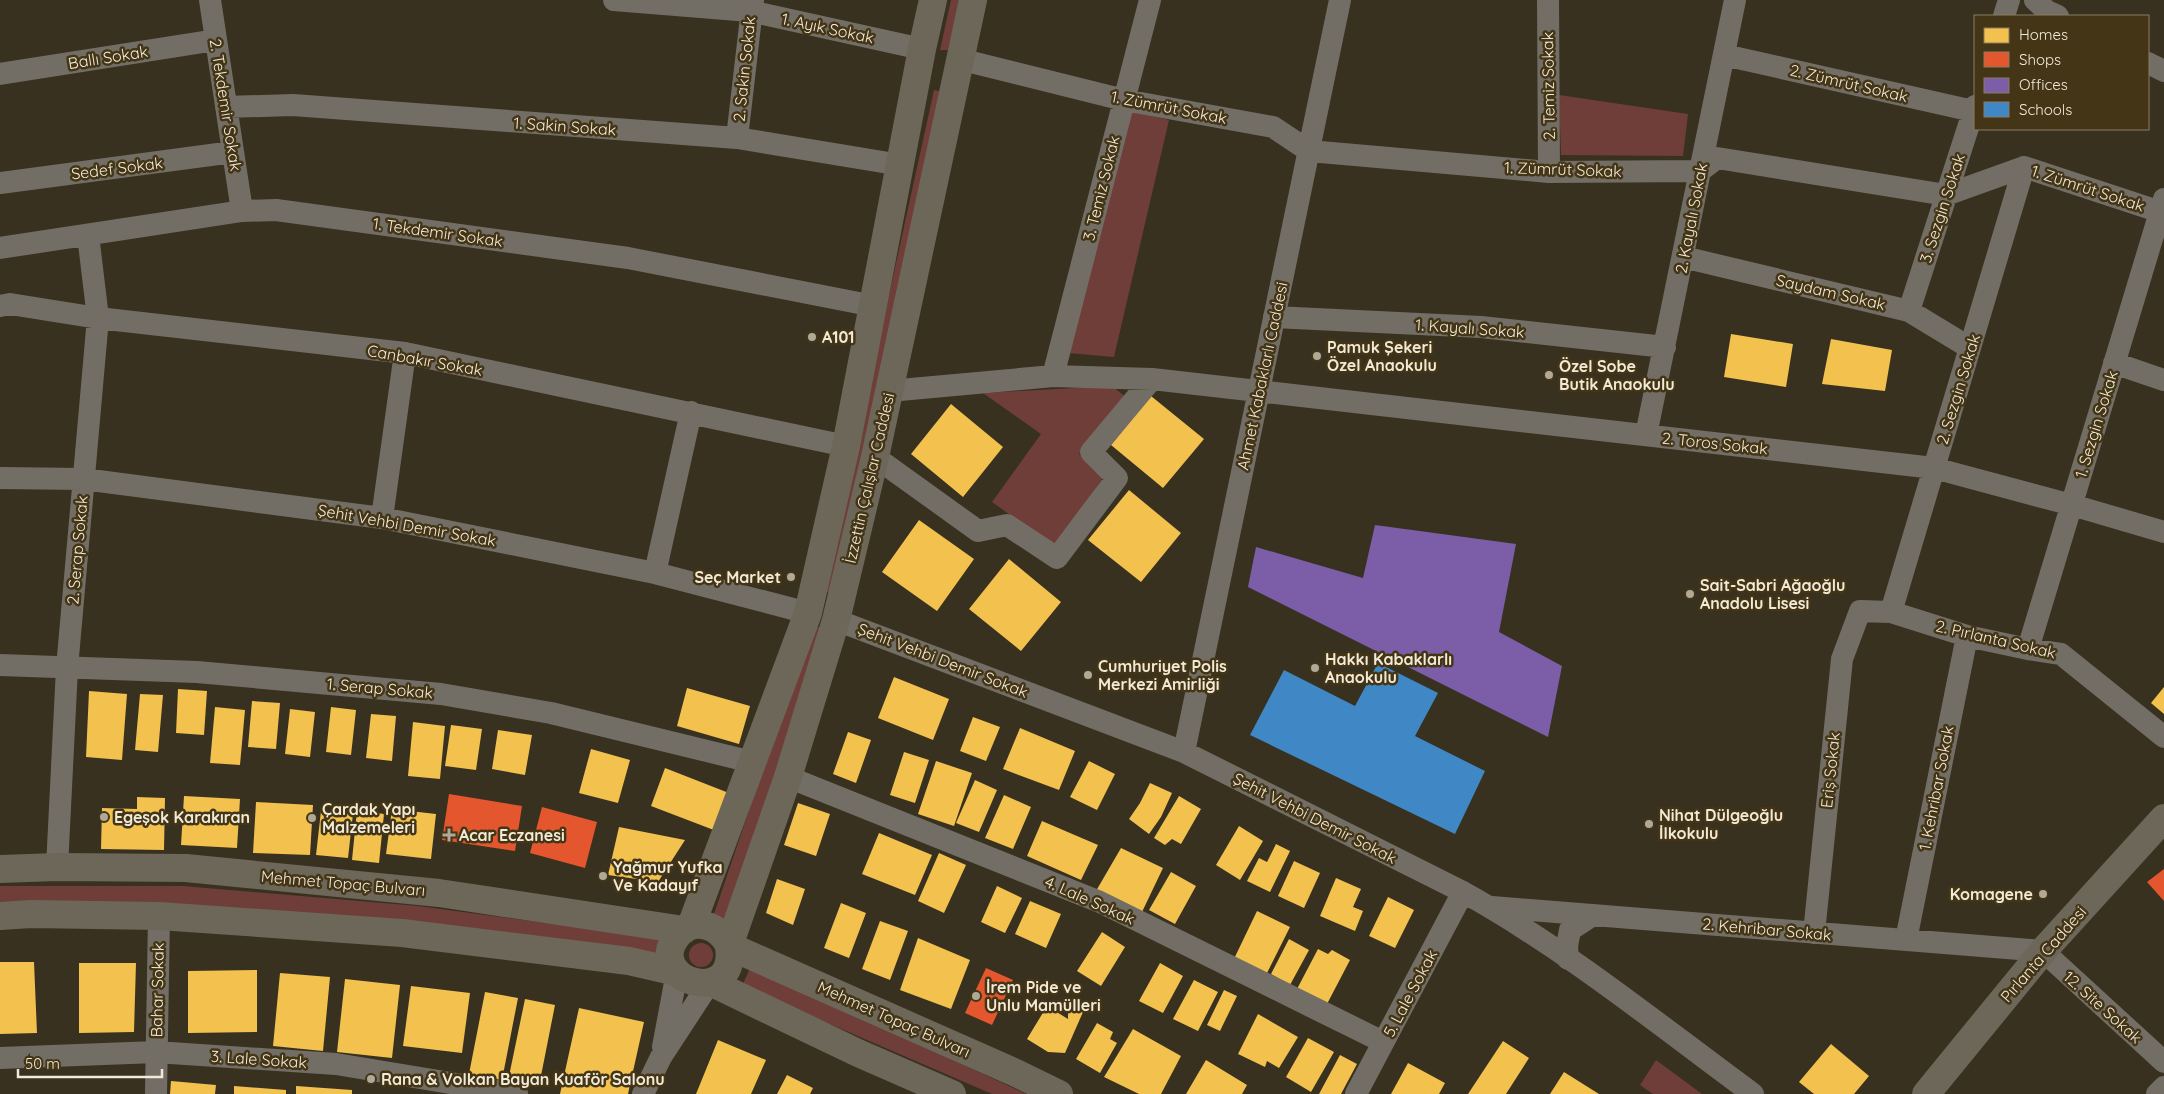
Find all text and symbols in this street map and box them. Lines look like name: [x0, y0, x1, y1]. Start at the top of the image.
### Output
street label: 1. Ayık Sokak: [780, 8, 876, 48]
street label: 2. Sakin Sokak: [729, 15, 759, 123]
legend: [1974, 15, 2149, 130]
text: Homes: [2019, 25, 2068, 44]
street label: 2. Temiz Sokak: [1537, 32, 1559, 140]
street label: 2. Tekdemir Sokak: [206, 37, 246, 173]
street label: Ballı Sokak: [67, 41, 149, 73]
text: Shops: [2019, 50, 2061, 69]
street label: 2. Zümrüt Sokak: [1788, 60, 1910, 106]
text: Offices: [2019, 75, 2068, 94]
street label: 1. Zümrüt Sokak: [1109, 86, 1229, 128]
text: Schools: [2019, 100, 2072, 119]
street label: 1. Sakin Sokak: [513, 112, 617, 140]
street label: 3. Temiz Sokak: [1078, 133, 1124, 243]
street label: 3. Sezgin Sokak: [1915, 151, 1969, 265]
street label: Sedef Sokak: [70, 152, 164, 184]
street label: 1. Zümrüt Sokak: [1504, 157, 1622, 181]
street label: 1. Zümrüt Sokak: [2029, 160, 2147, 216]
street label: 2. Kayalı Sokak: [1670, 161, 1712, 275]
street label: 1. Tekdemir Sokak: [372, 213, 504, 251]
street label: Saydam Sokak: [1774, 270, 1888, 314]
street label: Ahmet Kabaklarlı Caddesi: [1232, 280, 1292, 472]
street label: 1. Kayalı Sokak: [1415, 314, 1525, 342]
place label: A101: [822, 327, 855, 347]
marker: A101: [806, 331, 818, 343]
street label: 2. Sezgin Sokak: [1932, 331, 1984, 447]
place label: Pamuk Şekeri Özel Anaokulu: [1327, 337, 1437, 375]
street label: Canbakır Sokak: [366, 340, 484, 380]
marker: Pamuk Şekeri Özel Anaokulu: [1311, 350, 1323, 362]
place label: Özel Sobe Butik Anaokulu: [1559, 356, 1675, 394]
street label: 1. Sezgin Sokak: [2070, 368, 2122, 480]
marker: Özel Sobe Butik Anaokulu: [1543, 369, 1555, 381]
street label: İzzettin Çalışlar Caddesi: [840, 391, 898, 565]
street label: 2. Toros Sokak: [1661, 427, 1769, 459]
street label: 2. Serap Sokak: [62, 495, 92, 605]
street label: Şehit Vehbi Demir Sokak: [316, 499, 498, 551]
place label: Seç Market: [694, 567, 781, 587]
marker: Seç Market: [785, 571, 797, 583]
place label: Sait-Sabri Ağaoğlu Anadolu Lisesi: [1700, 575, 1845, 613]
marker: Sait-Sabri Ağaoğlu Anadolu Lisesi: [1684, 588, 1696, 600]
street label: 2. Pırlanta Sokak: [1934, 615, 2058, 663]
street label: Şehit Vehbi Demir Sokak: [855, 618, 1031, 702]
place label: Hakkı Kabaklarlı Anaokulu: [1325, 649, 1452, 687]
place label: Cumhuriyet Polis Merkezi Amirliği: [1098, 656, 1227, 694]
marker: Hakkı Kabaklarlı Anaokulu: [1309, 662, 1321, 674]
marker: Cumhuriyet Polis Merkezi Amirliği: [1082, 669, 1094, 681]
street label: 1. Serap Sokak: [326, 673, 434, 703]
street label: 1. Kehribar Sokak: [1914, 724, 1958, 852]
street label: Eriş Sokak: [1816, 731, 1844, 809]
street label: Şehit Vehbi Demir Sokak: [1230, 768, 1400, 868]
place label: Çardak Yapı Malzemeleri: [322, 799, 415, 837]
place label: Nihat Dülgeoğlu İlkokulu: [1659, 805, 1783, 843]
place label: Egeşok Karakıran: [114, 807, 250, 827]
marker: Egeşok Karakıran: [98, 811, 110, 823]
marker: Çardak Yapı Malzemeleri: [306, 812, 318, 824]
marker: Nihat Dülgeoğlu İlkokulu: [1643, 818, 1655, 830]
place label: Acar Eczanesi: [459, 825, 565, 845]
marker: Acar Eczanesi: [443, 829, 455, 841]
place label: Yağmur Yufka Ve Kadayıf: [613, 857, 723, 895]
street label: Mehmet Topaç Bulvarı: [260, 866, 426, 900]
marker: Yağmur Yufka Ve Kadayıf: [597, 870, 609, 882]
street label: 4. Lale Sokak: [1042, 871, 1138, 929]
place label: Komagene: [1950, 884, 2033, 904]
marker: Komagene: [2037, 888, 2049, 900]
street label: Pırlanta Caddesi: [1996, 902, 2090, 1006]
street label: 2. Kehribar Sokak: [1702, 913, 1832, 945]
street label: Bahar Sokak: [146, 942, 168, 1038]
street label: 5. Lale Sokak: [1379, 946, 1441, 1040]
street label: 12. Site Sokak: [2060, 967, 2146, 1047]
street label: Mehmet Topaç Bulvarı: [815, 976, 973, 1062]
place label: İrem Pide ve Unlu Mamülleri: [986, 977, 1101, 1015]
marker: İrem Pide ve Unlu Mamülleri: [970, 990, 982, 1002]
scale bar: [18, 1046, 161, 1078]
street label: 3. Lale Sokak: [210, 1046, 308, 1072]
text: 50 m: [25, 1054, 60, 1073]
place label: Rana & Volkan Bayan Kuaför Salonu: [381, 1069, 665, 1089]
marker: Rana & Volkan Bayan Kuaför Salonu: [365, 1073, 377, 1085]

